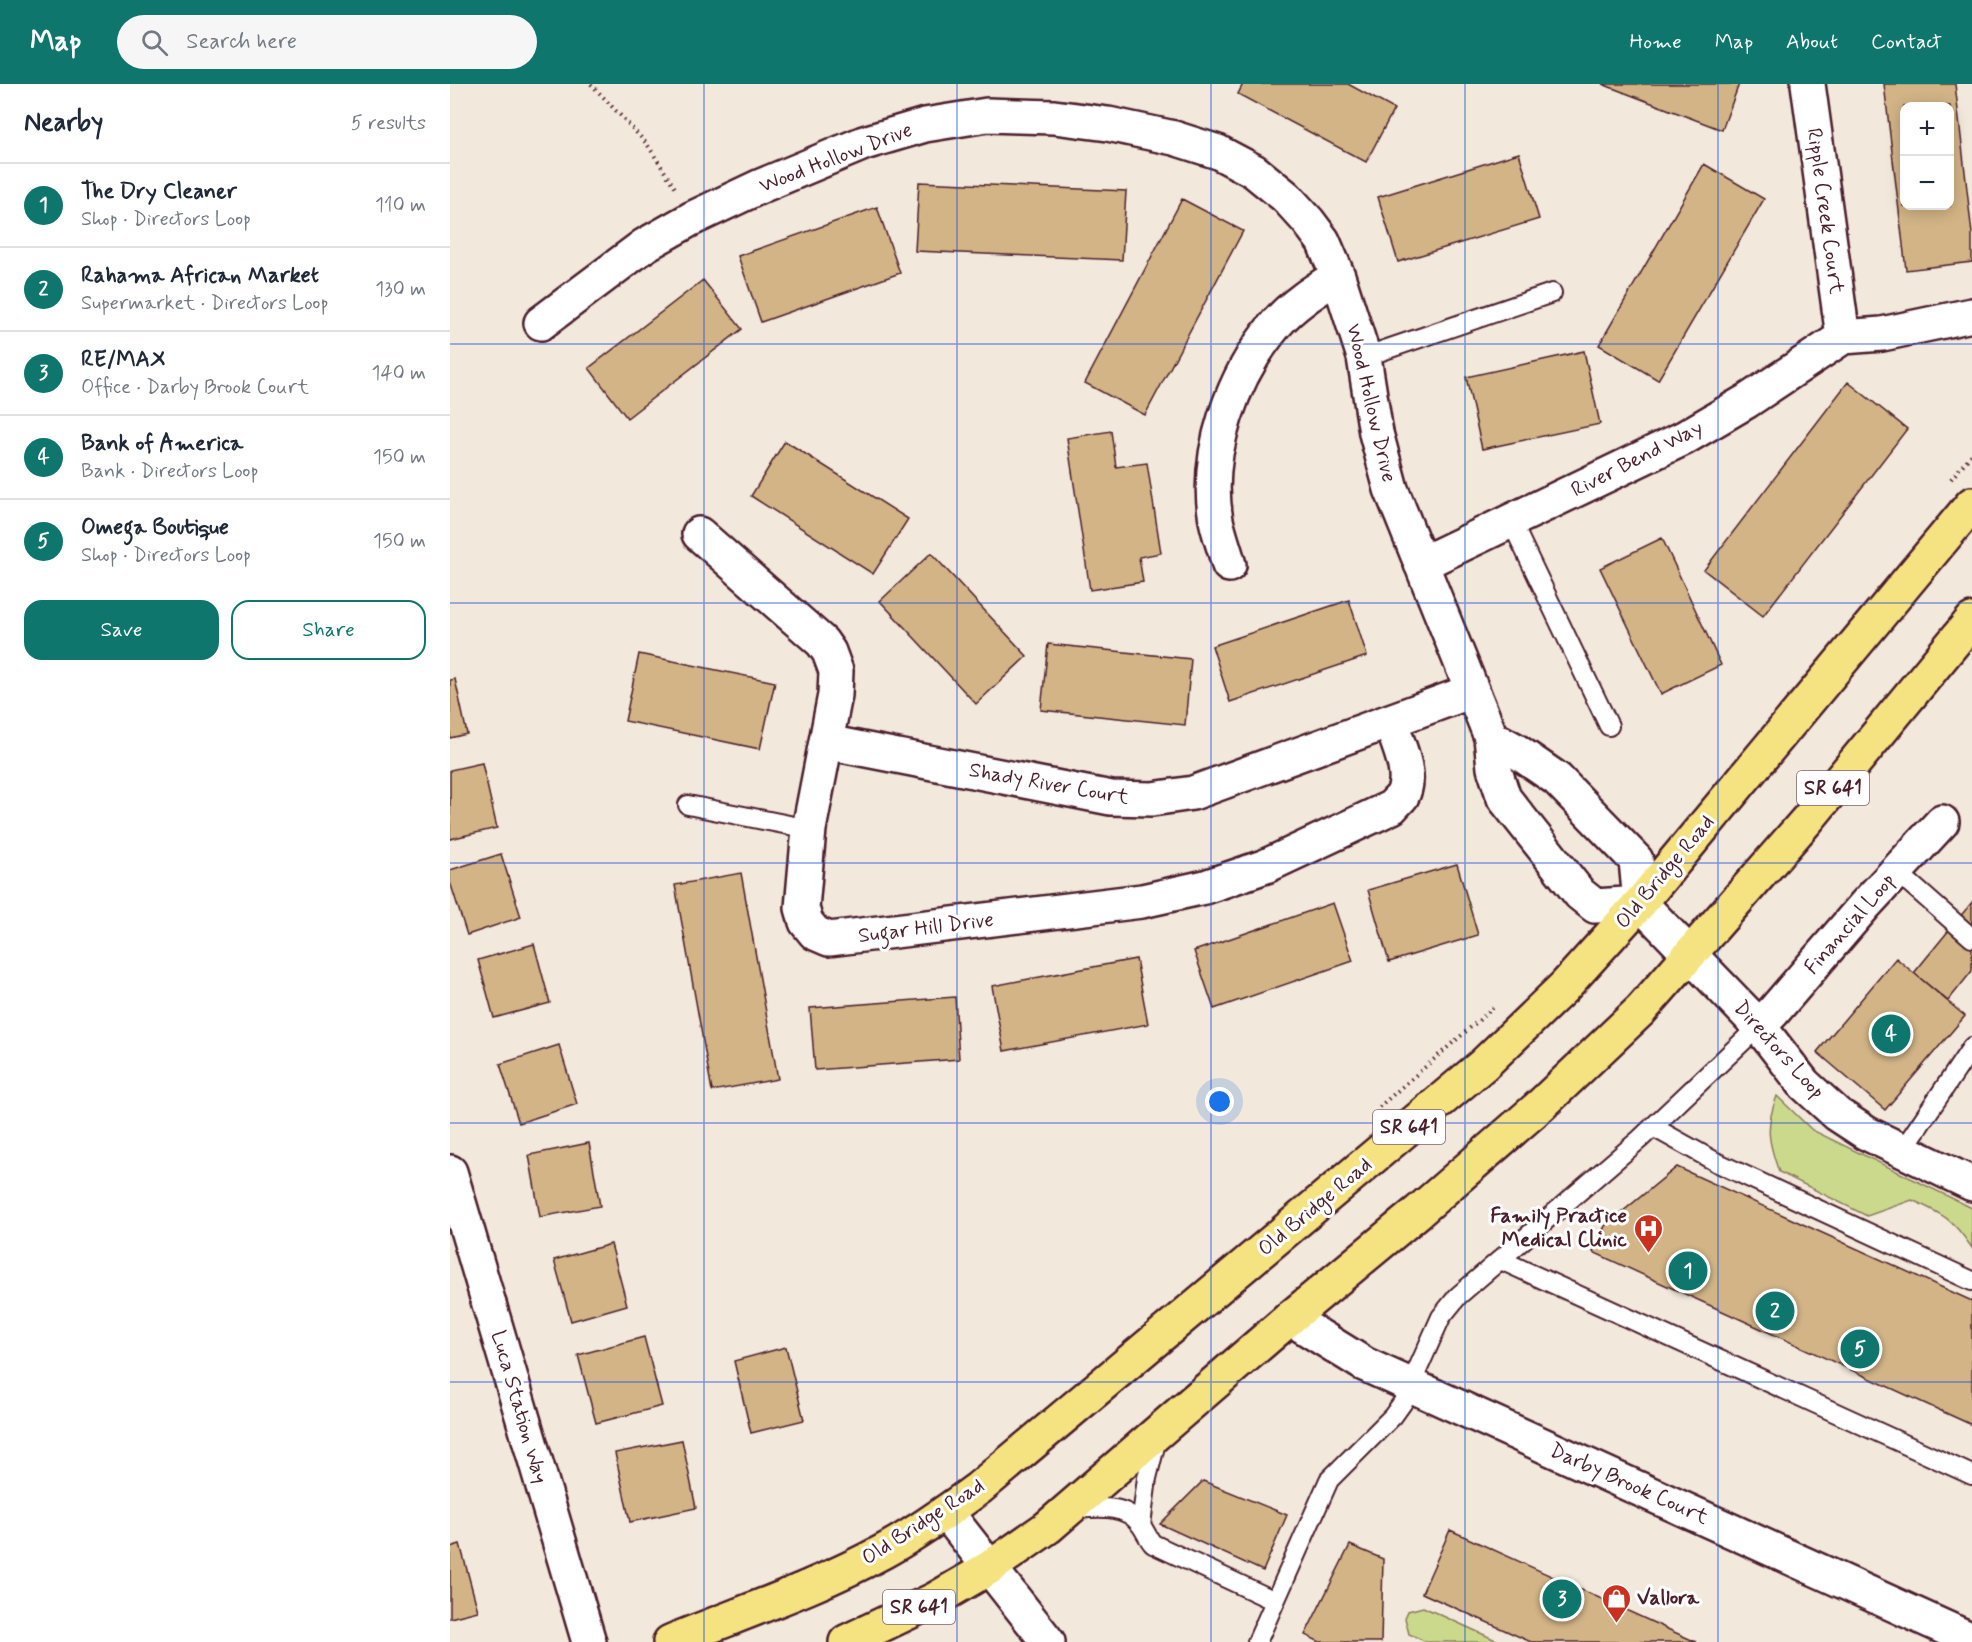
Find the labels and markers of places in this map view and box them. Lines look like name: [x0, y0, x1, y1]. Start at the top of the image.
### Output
pin: 4: [1872, 1012, 1910, 1056]
place label: Family Practice Medical Clinic: [1490, 1202, 1627, 1254]
hospital icon: Family Practice Medical Clinic: [1632, 1212, 1664, 1254]
pin: 1: [1668, 1248, 1708, 1294]
pin: 2: [1756, 1288, 1794, 1334]
pin: 5: [1840, 1326, 1880, 1372]
pin: 3: [1542, 1576, 1582, 1622]
shop icon: Vallora: [1600, 1582, 1632, 1624]
place label: Vallora: [1637, 1584, 1701, 1612]

